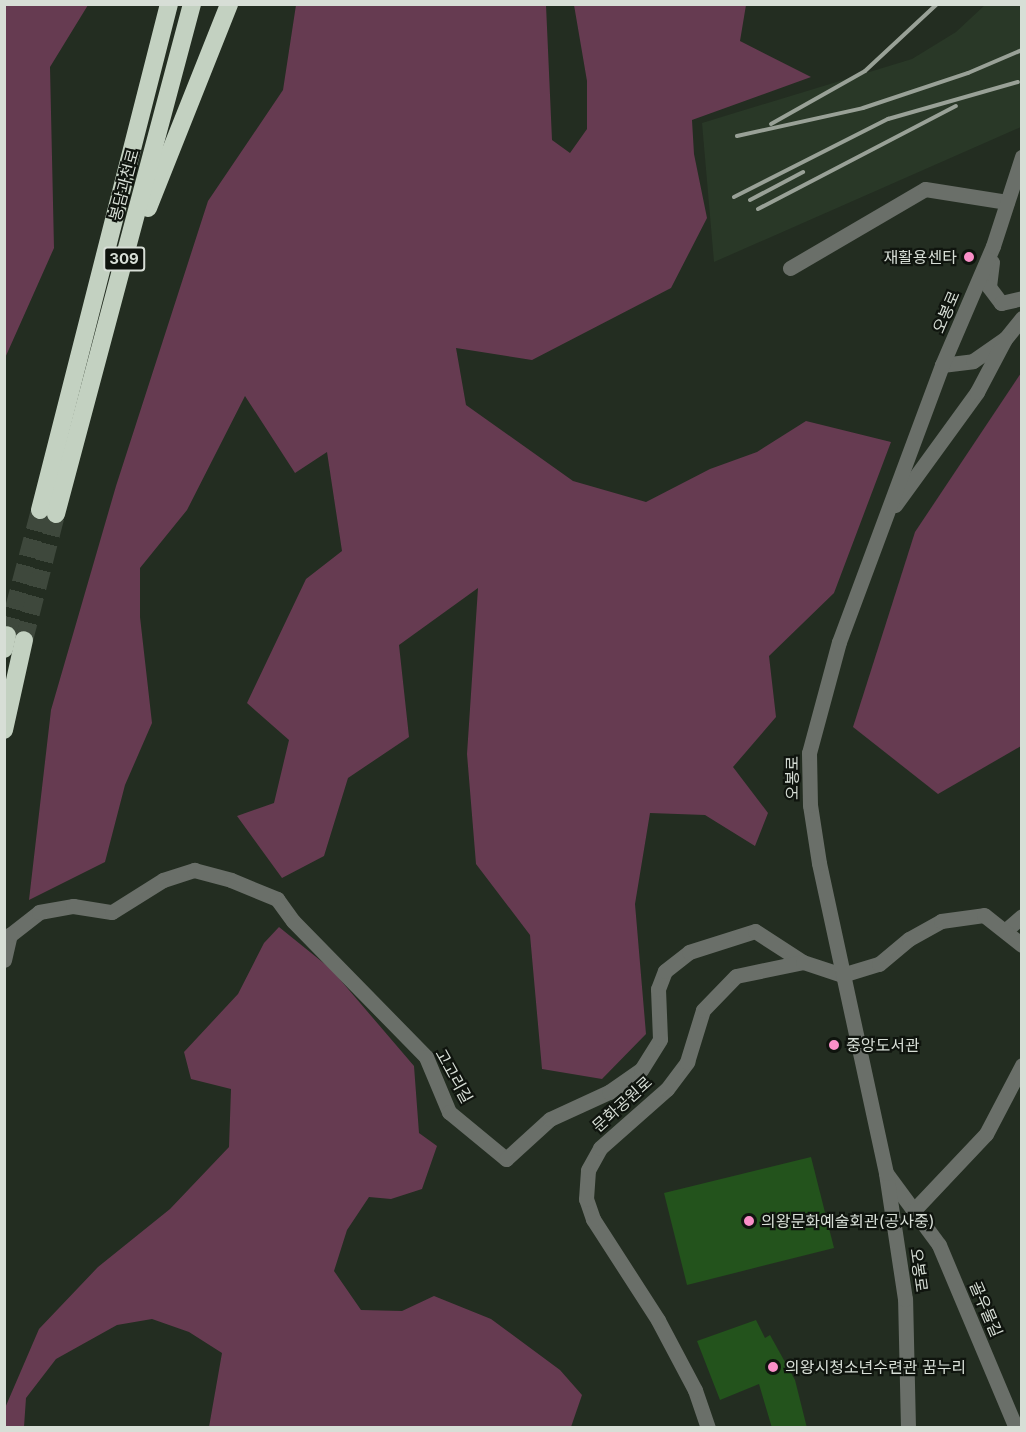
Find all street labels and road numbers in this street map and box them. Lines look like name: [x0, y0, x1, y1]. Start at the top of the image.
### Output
street label: 봉담과천로: [105, 147, 143, 223]
road number: 309: [103, 247, 145, 271]
street label: 오봉로: [929, 288, 963, 336]
street label: 오봉로: [782, 756, 802, 800]
street label: 고고리길: [431, 1046, 477, 1106]
street label: 문화공원로: [588, 1072, 656, 1136]
street label: 오봉로: [906, 1247, 932, 1293]
street label: 골우물길: [966, 1278, 1006, 1340]

